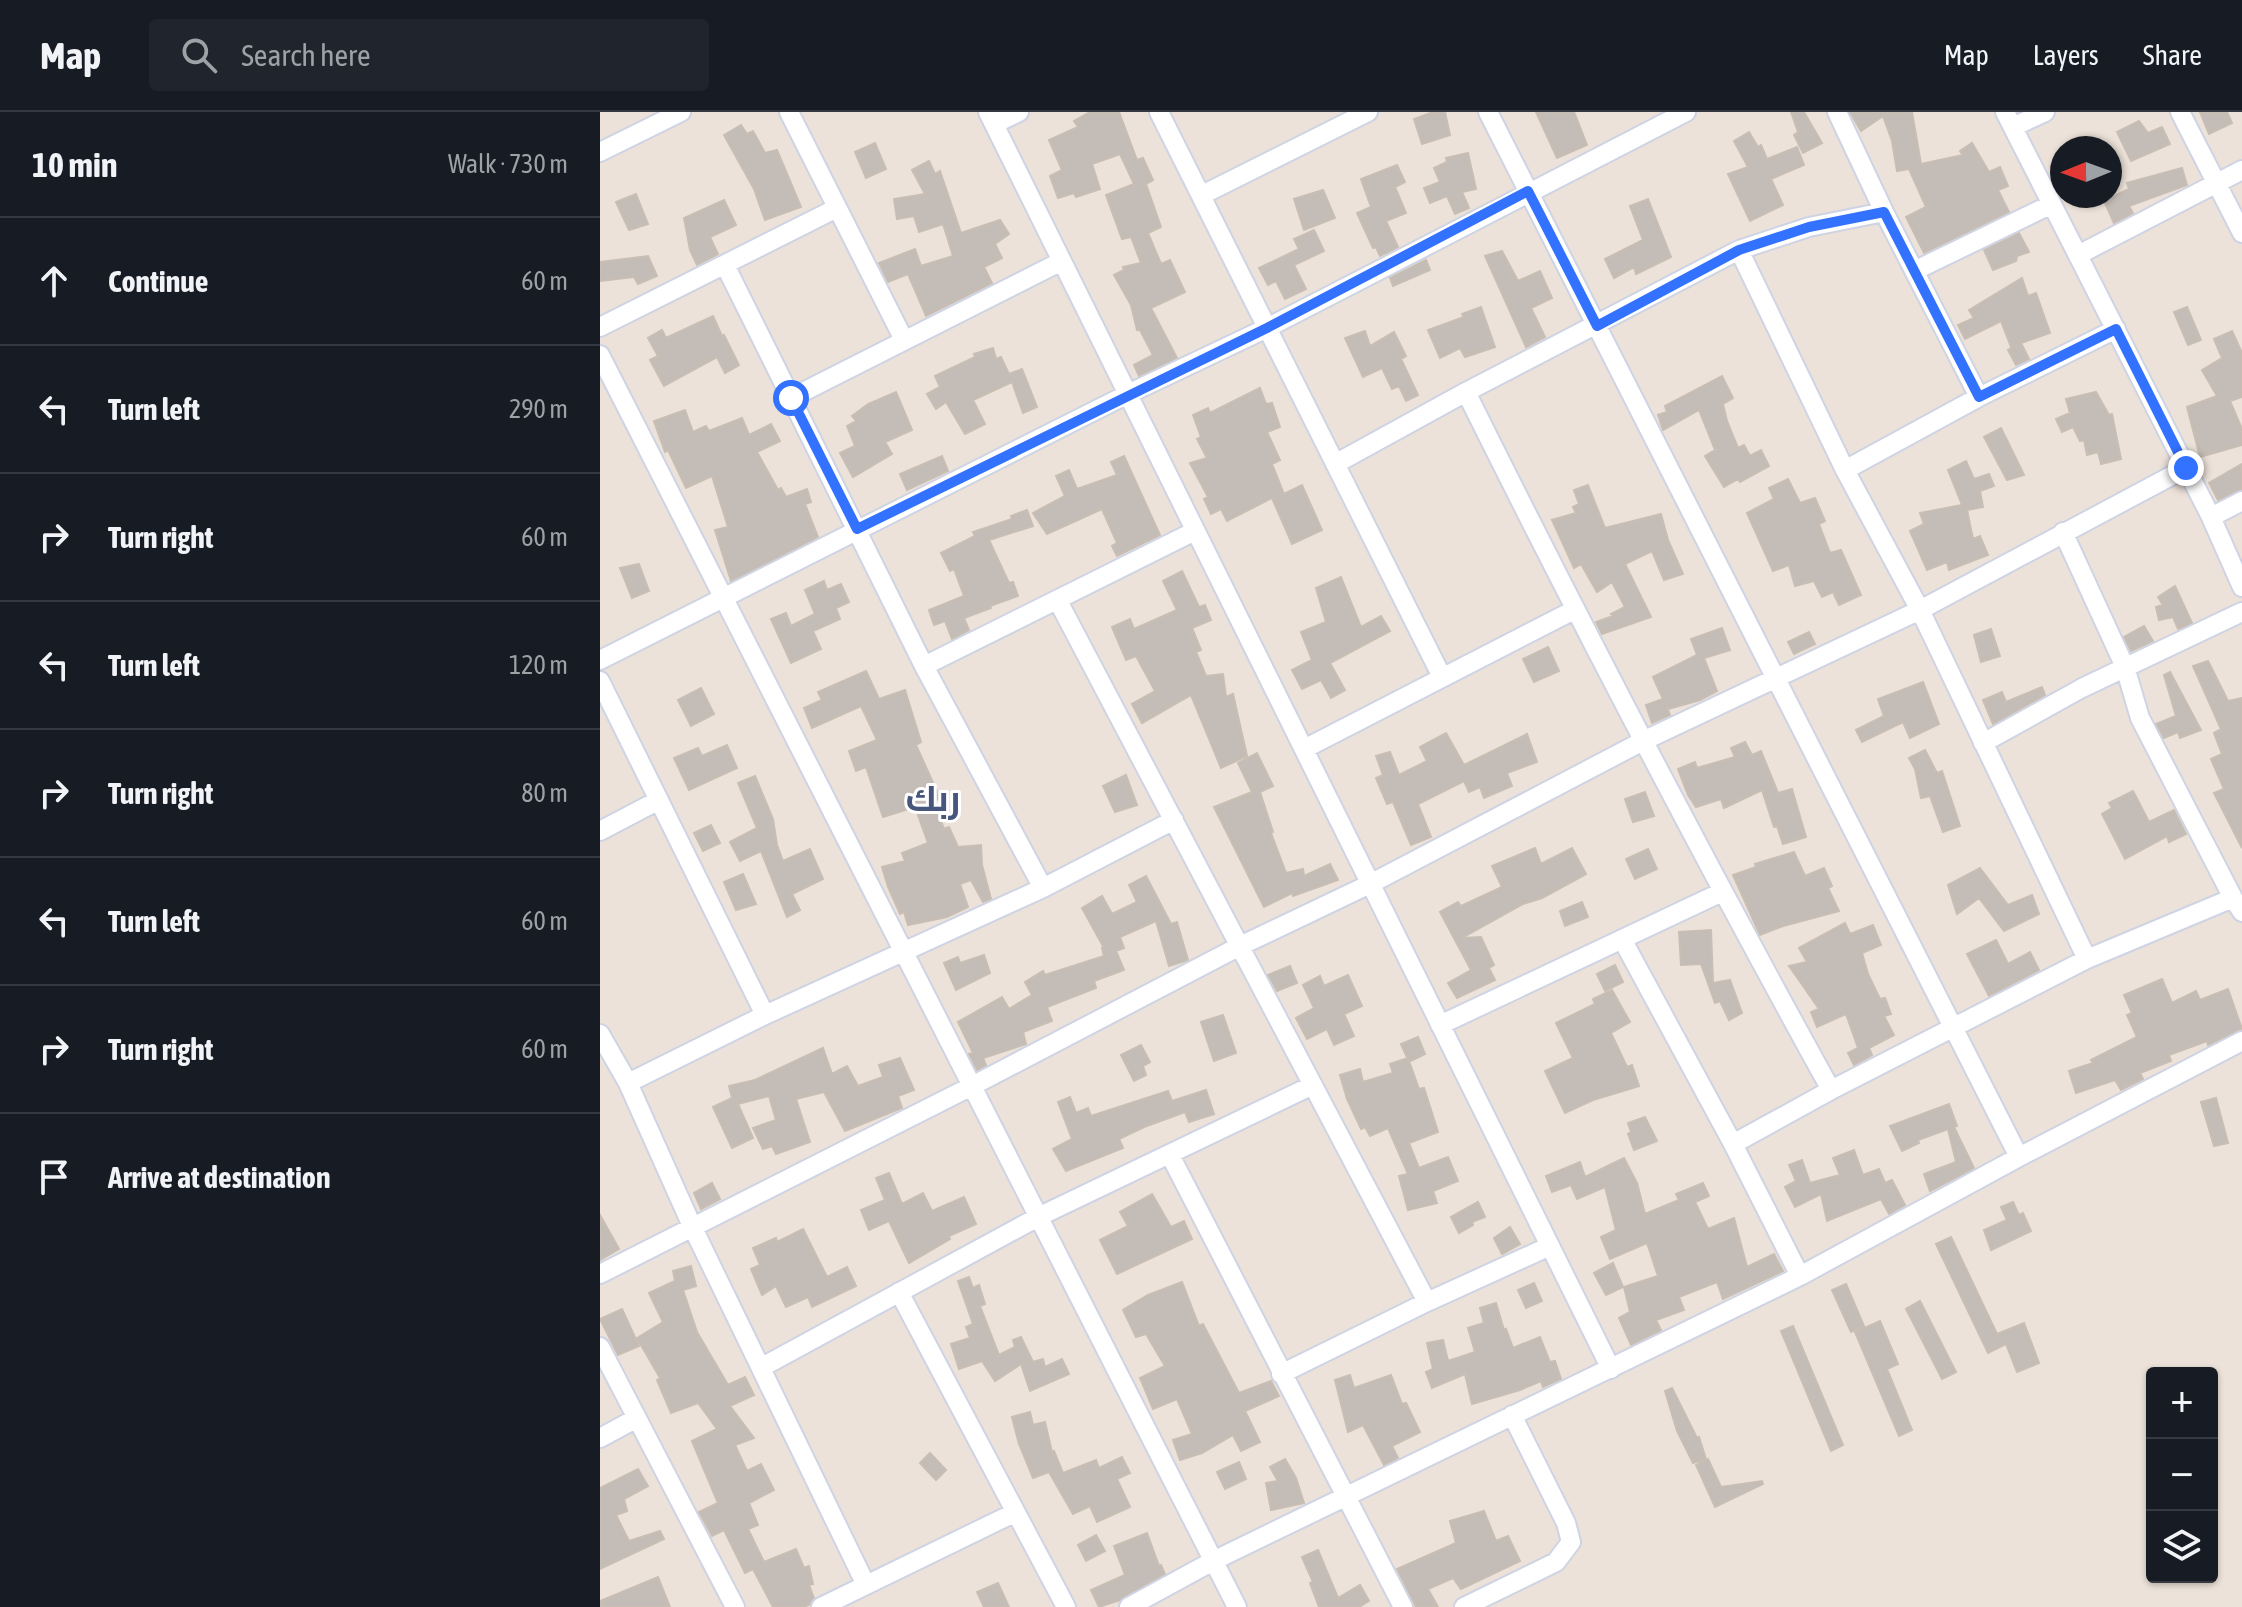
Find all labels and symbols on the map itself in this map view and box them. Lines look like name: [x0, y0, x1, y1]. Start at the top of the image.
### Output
north arrow: [2050, 136, 2122, 208]
route start: [773, 380, 809, 416]
route end: [2168, 450, 2204, 486]
district label: ربك: [906, 777, 960, 820]

